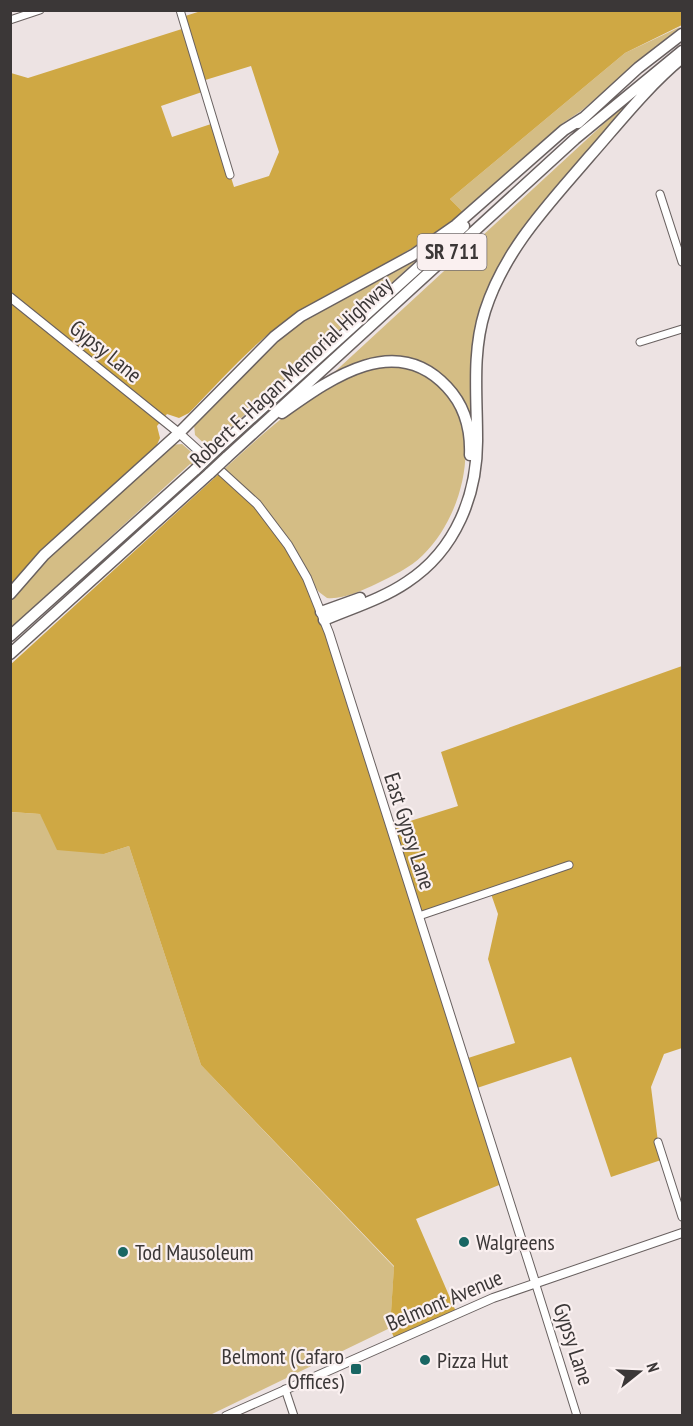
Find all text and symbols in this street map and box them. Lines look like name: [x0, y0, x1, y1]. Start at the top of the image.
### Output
road number: SR 711: [418, 234, 486, 270]
street label: Robert E. Hagan Memorial Highway: [184, 270, 399, 473]
street label: Gypsy Lane: [64, 313, 148, 389]
street label: East Gypsy Lane: [378, 769, 442, 893]
place label: Walgreens: [476, 1228, 555, 1256]
marker: Walgreens: [457, 1235, 471, 1249]
place label: Tod Mausoleum: [135, 1238, 254, 1266]
marker: Tod Mausoleum: [116, 1245, 130, 1259]
street label: Belmont Avenue: [382, 1263, 506, 1337]
street label: Gypsy Lane: [548, 1299, 600, 1389]
place label: Belmont (Cafaro Offices): [222, 1342, 345, 1395]
north arrow: [609, 1342, 669, 1402]
place label: Pizza Hut: [437, 1346, 508, 1374]
marker: Pizza Hut: [418, 1353, 432, 1367]
text: N: [642, 1360, 664, 1375]
marker: Belmont (Cafaro Offices): [349, 1362, 363, 1376]

